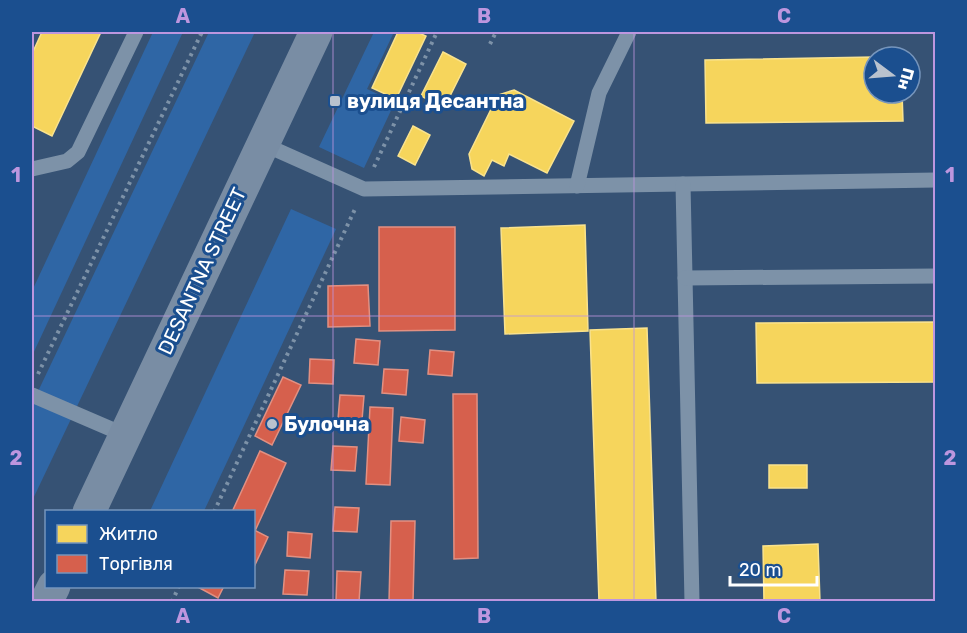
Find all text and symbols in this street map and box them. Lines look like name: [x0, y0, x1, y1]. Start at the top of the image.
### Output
text: A: [176, 4, 191, 28]
text: B: [477, 4, 491, 28]
text: C: [777, 4, 791, 28]
north arrow: [862, 45, 922, 105]
text: Пн: [894, 66, 918, 92]
place label: вулиця Десантна: [347, 89, 524, 113]
marker: вулиця Десантна: [328, 94, 342, 108]
text: 1: [11, 163, 21, 187]
text: 1: [945, 163, 955, 187]
street label: DESANTNA STREET: [153, 183, 251, 358]
place label: Булочна: [284, 412, 370, 436]
marker: Булочна: [265, 417, 279, 431]
text: 2: [10, 446, 23, 470]
text: 2: [944, 446, 957, 470]
legend: [45, 510, 255, 588]
text: Житло: [99, 523, 158, 545]
scale bar: [730, 549, 817, 587]
text: Торгівля: [99, 553, 173, 575]
text: 20 m: [739, 559, 781, 581]
text: A: [176, 604, 191, 628]
text: B: [477, 604, 491, 628]
text: C: [777, 604, 791, 628]

